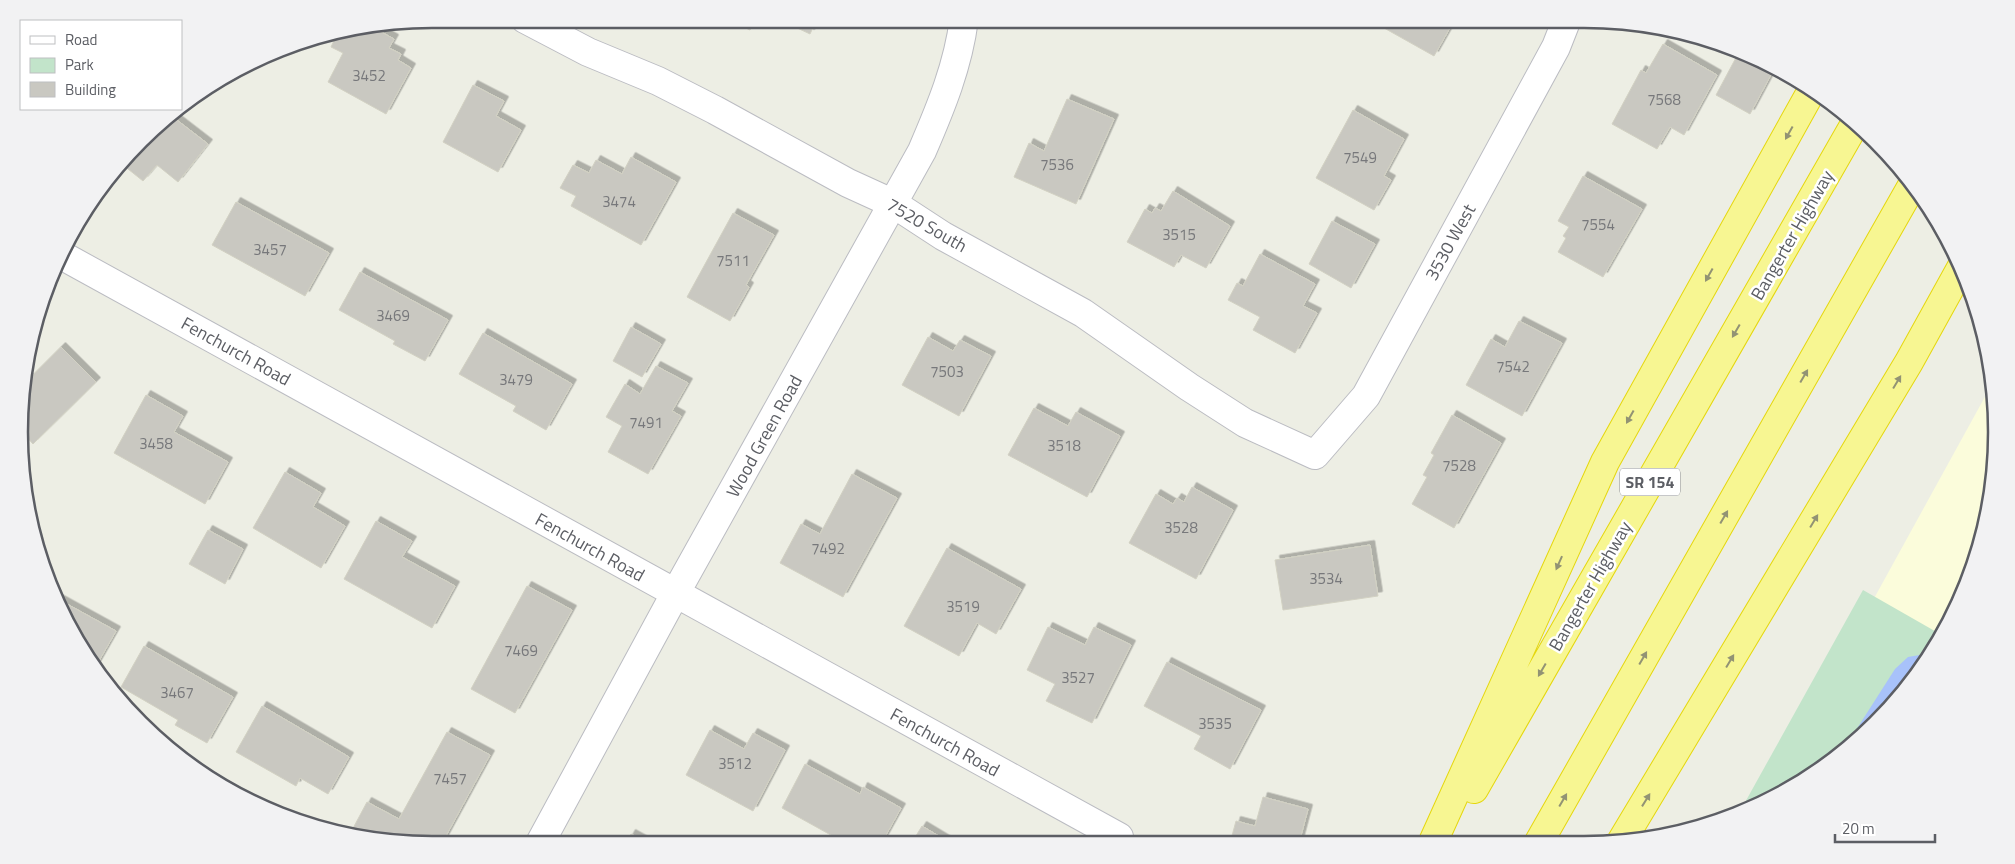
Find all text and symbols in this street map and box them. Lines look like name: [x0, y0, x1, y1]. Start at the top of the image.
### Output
legend: [20, 20, 182, 110]
text: Road: [65, 28, 97, 51]
text: Park: [65, 53, 94, 76]
house number: 3452: [352, 64, 386, 87]
text: Building: [65, 78, 116, 101]
house number: 7568: [1647, 88, 1681, 111]
one-way arrow: [1784, 126, 1793, 140]
house number: 7549: [1343, 146, 1377, 169]
house number: 7536: [1040, 153, 1074, 176]
street label: Bangerter Highway: [1744, 165, 1840, 305]
house number: 3474: [602, 190, 636, 213]
street label: 7520 South: [882, 191, 972, 259]
street label: 3530 West: [1418, 198, 1482, 285]
house number: 7554: [1581, 213, 1615, 236]
house number: 3515: [1162, 223, 1196, 246]
house number: 3457: [253, 238, 287, 261]
house number: 7511: [716, 249, 750, 272]
one-way arrow: [1705, 268, 1714, 282]
house number: 3469: [376, 304, 410, 327]
street label: Fenchurch Road: [176, 310, 296, 392]
one-way arrow: [1732, 325, 1741, 338]
house number: 7542: [1496, 355, 1530, 378]
house number: 7503: [930, 360, 964, 383]
house number: 3479: [499, 368, 533, 391]
one-way arrow: [1800, 369, 1808, 383]
street label: Wood Green Road: [719, 370, 809, 502]
one-way arrow: [1892, 375, 1901, 388]
one-way arrow: [1626, 410, 1635, 423]
house number: 7491: [629, 411, 663, 434]
house number: 3458: [139, 432, 173, 455]
house number: 3518: [1047, 434, 1081, 457]
house number: 7528: [1442, 454, 1476, 477]
road number: SR 154: [1620, 468, 1680, 496]
street label: Fenchurch Road: [530, 506, 650, 588]
one-way arrow: [1719, 511, 1728, 524]
one-way arrow: [1809, 515, 1818, 528]
house number: 3528: [1164, 516, 1198, 539]
street label: Bangerter Highway: [1542, 516, 1638, 656]
house number: 7492: [811, 537, 845, 560]
one-way arrow: [1555, 556, 1563, 570]
house number: 3534: [1309, 567, 1343, 590]
house number: 3519: [946, 595, 980, 618]
house number: 7469: [504, 639, 538, 662]
one-way arrow: [1639, 652, 1648, 665]
one-way arrow: [1726, 655, 1735, 668]
one-way arrow: [1538, 663, 1547, 676]
house number: 3527: [1061, 666, 1095, 689]
house number: 3467: [160, 681, 194, 704]
street label: Fenchurch Road: [885, 701, 1005, 783]
house number: 3535: [1198, 712, 1232, 735]
house number: 3512: [718, 752, 752, 775]
house number: 7457: [433, 767, 467, 790]
one-way arrow: [1559, 792, 1567, 807]
one-way arrow: [1642, 794, 1651, 807]
scale bar: [1835, 812, 1935, 844]
text: 20 m: [1842, 817, 1875, 840]

